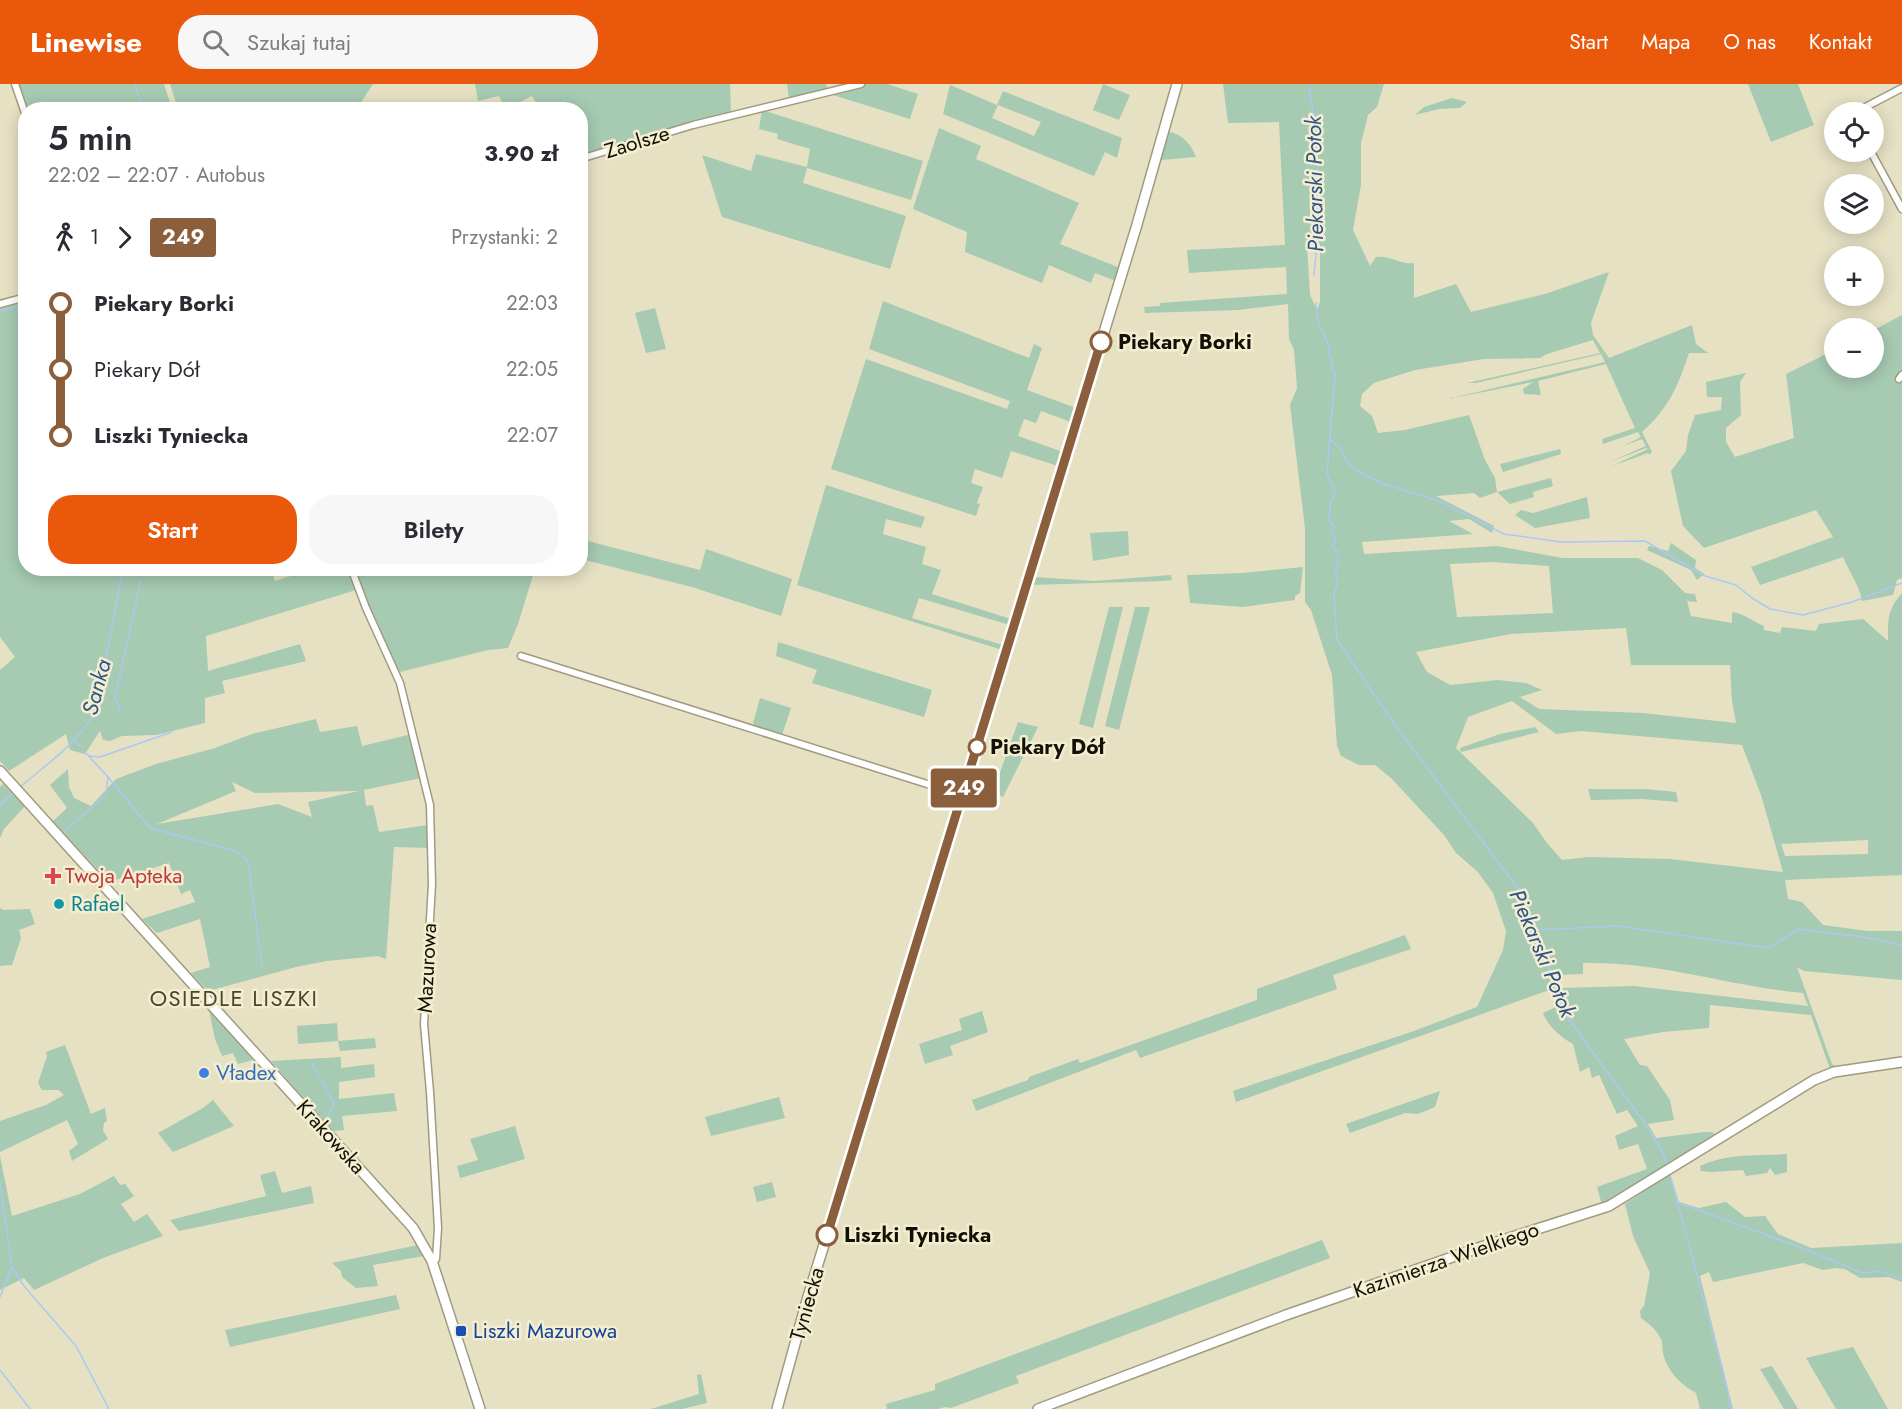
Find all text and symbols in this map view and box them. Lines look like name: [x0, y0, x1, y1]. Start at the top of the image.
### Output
search box: [178, 15, 598, 69]
text: Linewise: [30, 22, 142, 63]
icon: search: [199, 26, 232, 59]
text: Szukaj tutaj: [247, 26, 351, 58]
text: Start: [1569, 27, 1608, 57]
text: Mapa: [1641, 27, 1690, 57]
text: O nas: [1723, 27, 1776, 57]
text: Kontakt: [1809, 27, 1872, 57]
map controls: [1824, 102, 1884, 378]
button: locate: [1824, 102, 1884, 162]
water label: Piekarski Potok: [1297, 114, 1331, 252]
text: 5 min: [48, 115, 132, 162]
street label: Zaolsze: [601, 118, 673, 166]
text: 3.90 zł: [484, 137, 558, 169]
text: 22:02 – 22:07 · Autobus: [48, 161, 265, 190]
button: layers: [1824, 174, 1884, 234]
icon: walk: [48, 221, 81, 254]
icon: forward: [108, 221, 141, 254]
text: 249: [162, 222, 204, 252]
text: 1: [90, 223, 99, 252]
text: Przystanki: 2: [451, 223, 558, 252]
button: +: [1824, 246, 1884, 306]
text: Piekary Borki: [94, 287, 234, 319]
text: 22:03: [506, 289, 558, 318]
button: −: [1824, 318, 1884, 378]
place label: Piekary Borki: [1118, 327, 1252, 357]
marker: Piekary Borki: [1090, 331, 1112, 353]
text: Piekary Dół: [94, 353, 200, 385]
text: 22:05: [506, 355, 558, 384]
text: Liszki Tyniecka: [94, 419, 248, 451]
text: 22:07: [507, 421, 558, 450]
button: Start: [48, 495, 297, 564]
button: Bilety: [309, 495, 558, 564]
water label: Sanka: [73, 656, 119, 718]
place label: Piekary Dół: [990, 732, 1106, 762]
marker: Piekary Dół: [968, 738, 986, 756]
line badge: 249: [930, 768, 998, 808]
text: 249: [943, 773, 985, 803]
place label: Twoja Apteka: [65, 861, 182, 891]
marker: Twoja Apteka: [46, 869, 60, 883]
water label: Piekarski Potok: [1502, 884, 1585, 1023]
place label: Rafael: [71, 889, 125, 919]
marker: Rafael: [52, 897, 66, 911]
street label: Mazurowa: [410, 922, 444, 1014]
district label: OSIEDLE LISZKI: [150, 982, 318, 1014]
place label: Vładex: [216, 1058, 276, 1088]
marker: Vładex: [197, 1066, 211, 1080]
street label: Krakowska: [289, 1093, 373, 1181]
street label: Kazimierza Wielkiego: [1349, 1214, 1543, 1306]
place label: Liszki Tyniecka: [844, 1220, 991, 1250]
marker: Liszki Tyniecka: [816, 1224, 838, 1246]
street label: Tyniecka: [782, 1264, 832, 1344]
place label: Liszki Mazurowa: [473, 1316, 617, 1346]
marker: Liszki Mazurowa: [454, 1324, 468, 1338]

